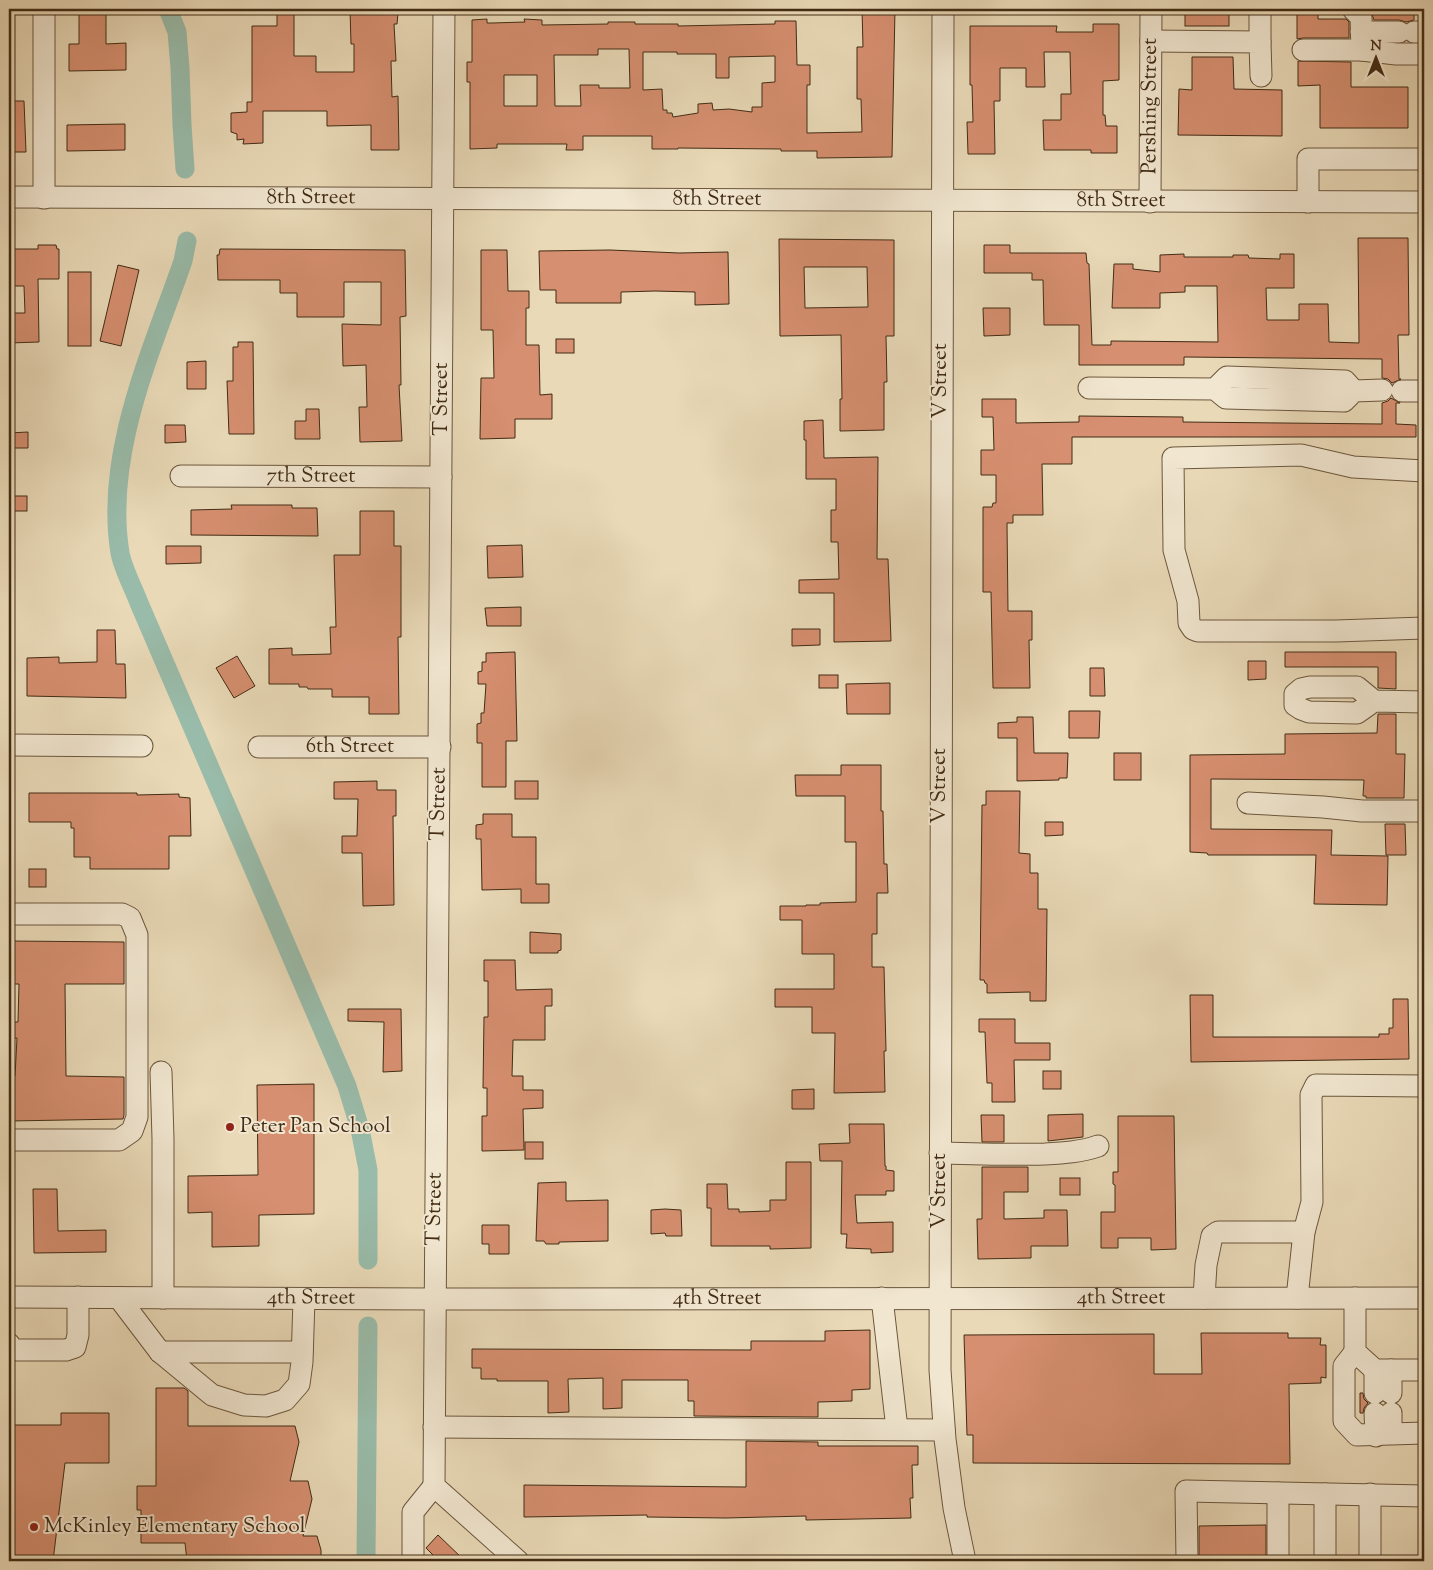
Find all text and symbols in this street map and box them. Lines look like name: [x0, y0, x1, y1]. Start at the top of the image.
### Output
north arrow: [1350, 32, 1400, 82]
text: N: [1370, 37, 1382, 57]
street label: Pershing Street: [1135, 38, 1166, 174]
street label: 8th Street: [267, 183, 355, 213]
street label: 8th Street: [673, 184, 761, 215]
street label: 8th Street: [1077, 186, 1165, 216]
street label: V Street: [926, 343, 956, 419]
street label: T Street: [427, 362, 457, 436]
street label: 7th Street: [267, 461, 355, 492]
street label: 6th Street: [306, 732, 394, 762]
street label: V Street: [925, 748, 955, 824]
street label: T Street: [423, 767, 455, 841]
place label: Peter Pan School: [240, 1112, 391, 1142]
marker: Peter Pan School: [224, 1121, 236, 1133]
street label: V Street: [925, 1153, 955, 1229]
street label: T Street: [419, 1172, 451, 1246]
street label: 4th Street: [267, 1283, 355, 1314]
street label: 4th Street: [1077, 1283, 1165, 1313]
street label: 4th Street: [673, 1284, 761, 1314]
place label: McKinley Elementary School: [44, 1512, 306, 1542]
marker: McKinley Elementary School: [28, 1521, 40, 1533]

